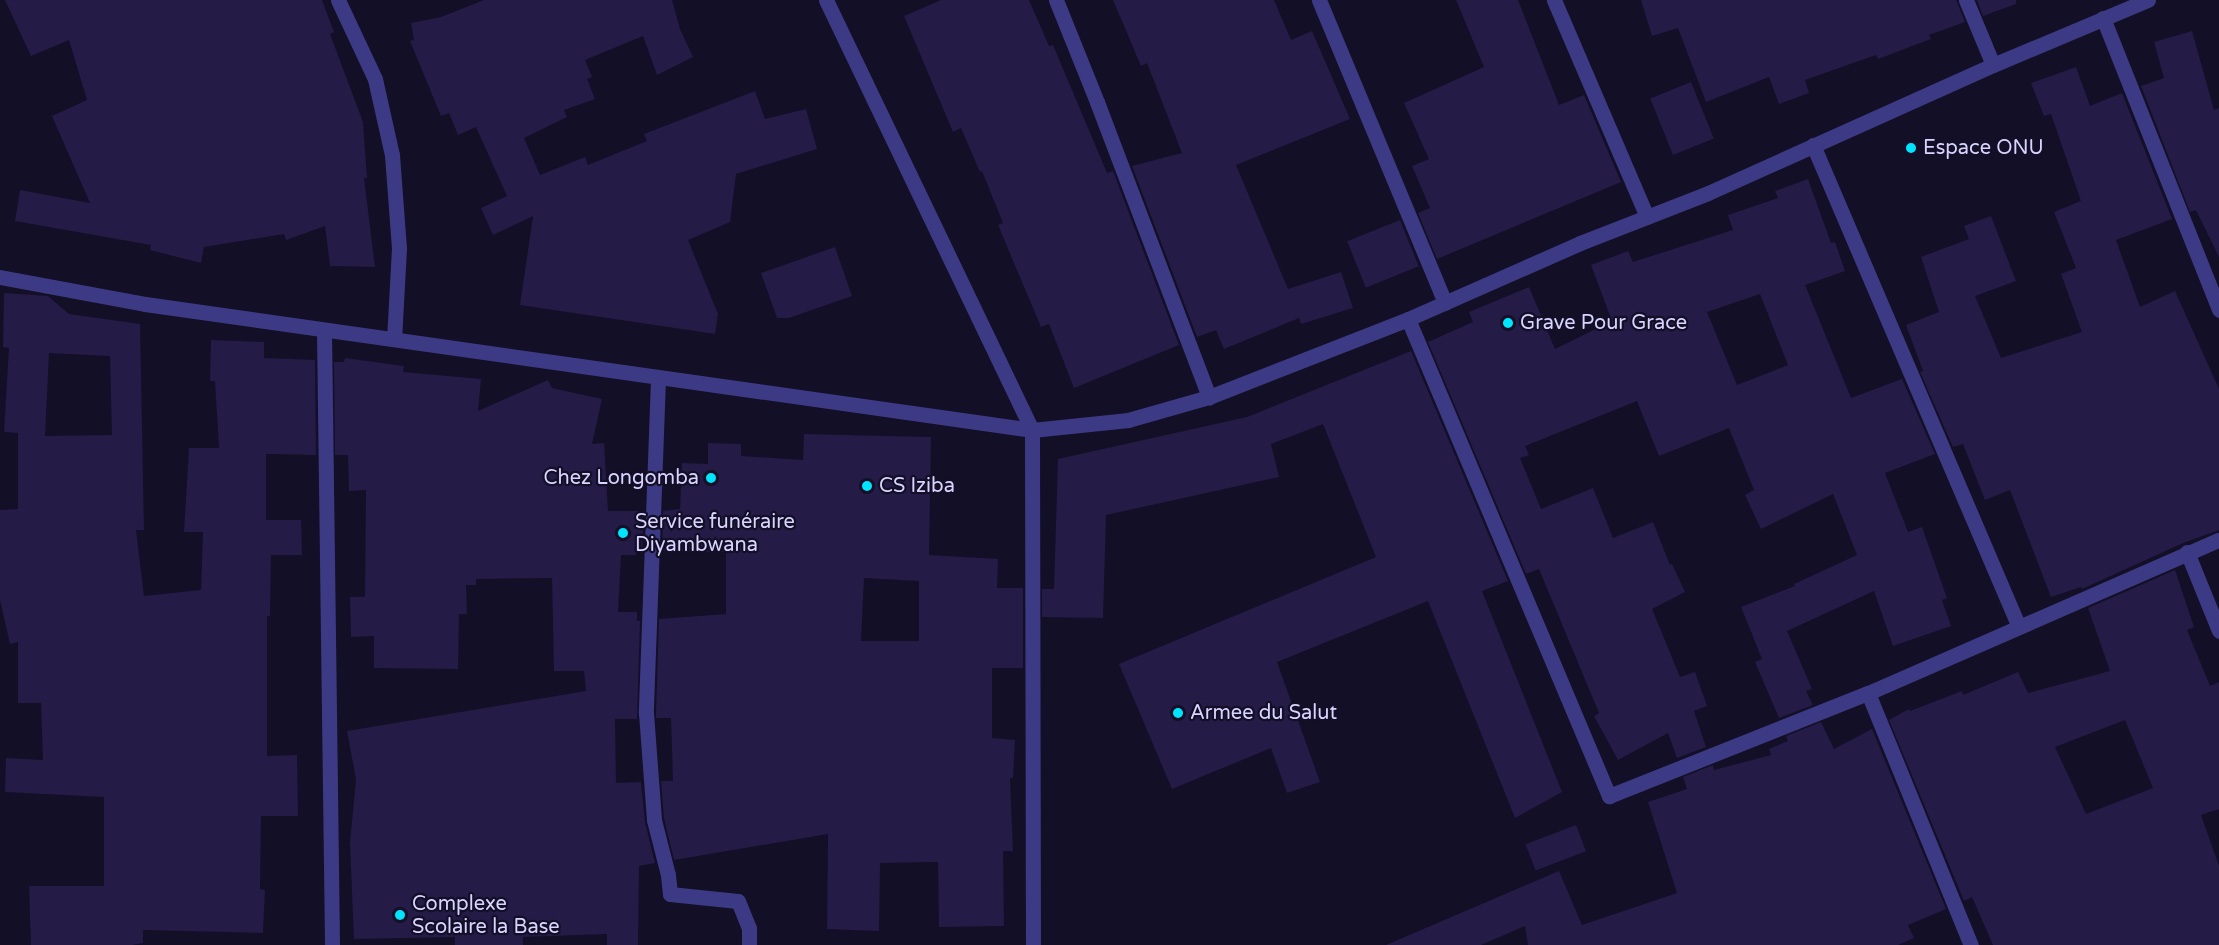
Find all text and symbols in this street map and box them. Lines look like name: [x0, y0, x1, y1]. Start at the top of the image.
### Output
place label: Espace ONU: [1923, 136, 2044, 160]
marker: Espace ONU: [1904, 141, 1918, 155]
place label: Grave Pour Grace: [1520, 311, 1687, 335]
marker: Grave Pour Grace: [1501, 316, 1515, 330]
place label: Chez Longomba: [544, 466, 699, 490]
marker: Chez Longomba: [704, 471, 718, 485]
place label: CS Iziba: [879, 474, 955, 498]
marker: CS Iziba: [860, 479, 874, 493]
place label: Service funéraire Diyambwana: [635, 510, 795, 557]
marker: Service funéraire Diyambwana: [616, 526, 630, 540]
place label: Armee du Salut: [1190, 701, 1337, 725]
marker: Armee du Salut: [1171, 706, 1185, 720]
place label: Complexe Scolaire la Base: [412, 892, 560, 939]
marker: Complexe Scolaire la Base: [393, 908, 407, 922]

